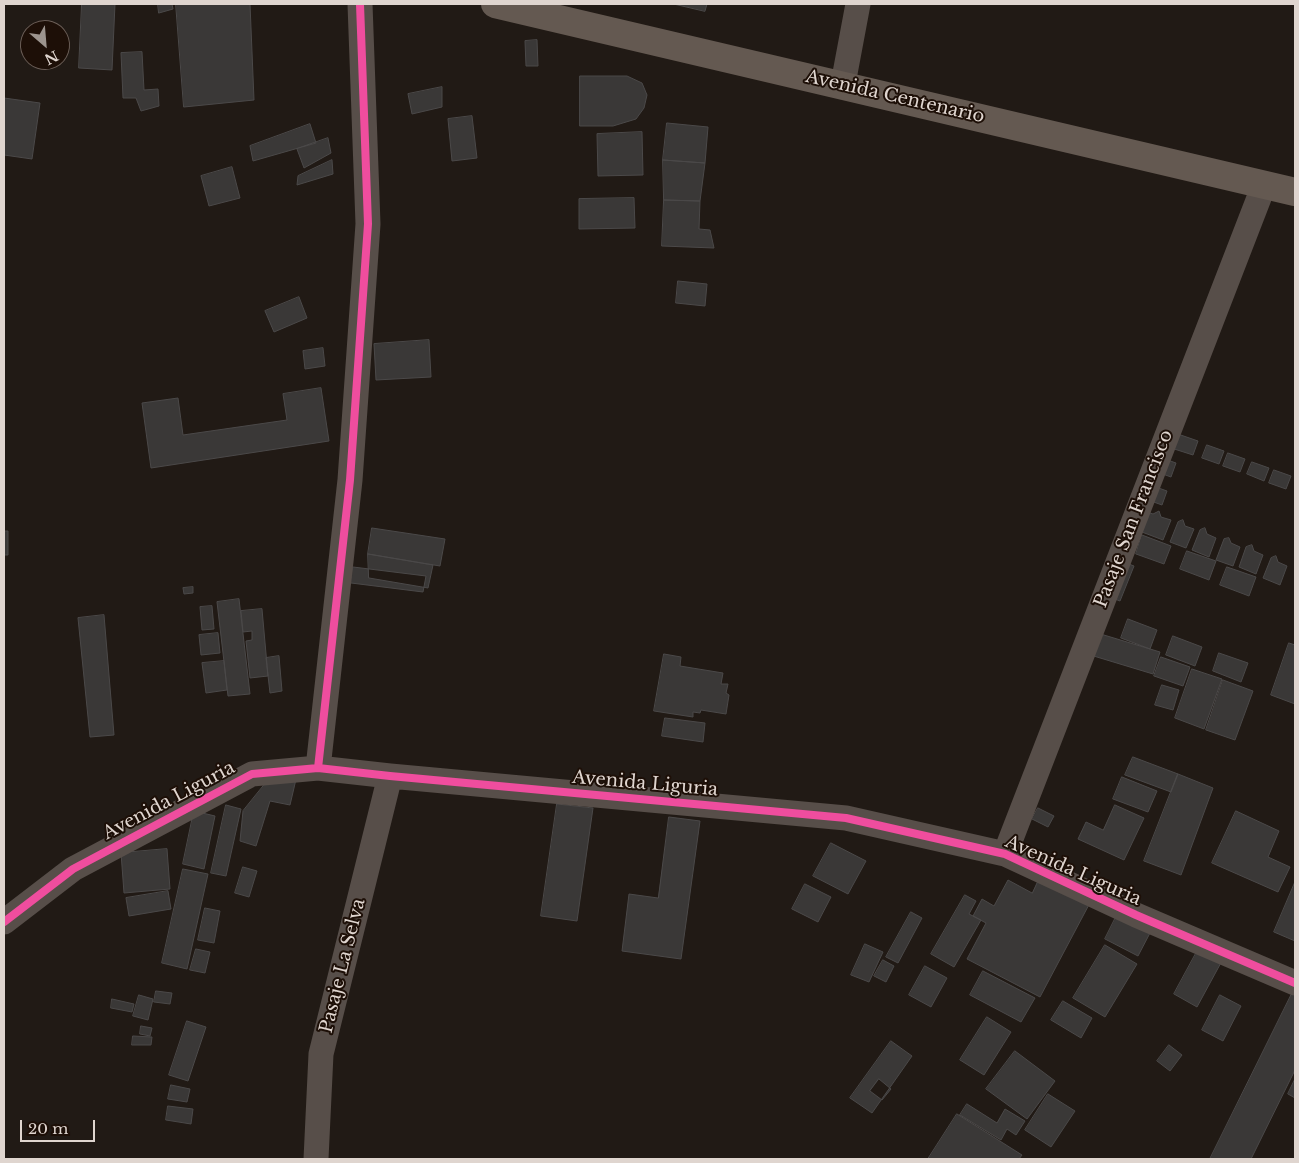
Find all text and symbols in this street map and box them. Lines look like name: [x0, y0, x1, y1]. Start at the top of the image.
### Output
north arrow: [20, 20, 70, 70]
text: N: [41, 46, 61, 68]
street label: Avenida Centenario: [804, 66, 986, 128]
street label: Pasaje San Francisco: [1090, 427, 1178, 611]
street label: Avenida Liguria: [99, 757, 239, 845]
street label: Avenida Liguria: [571, 767, 719, 801]
street label: Avenida Liguria: [1002, 831, 1144, 911]
street label: Pasaje La Selva: [316, 896, 370, 1036]
scale bar: [22, 1110, 98, 1142]
text: 20 m: [28, 1119, 68, 1138]

